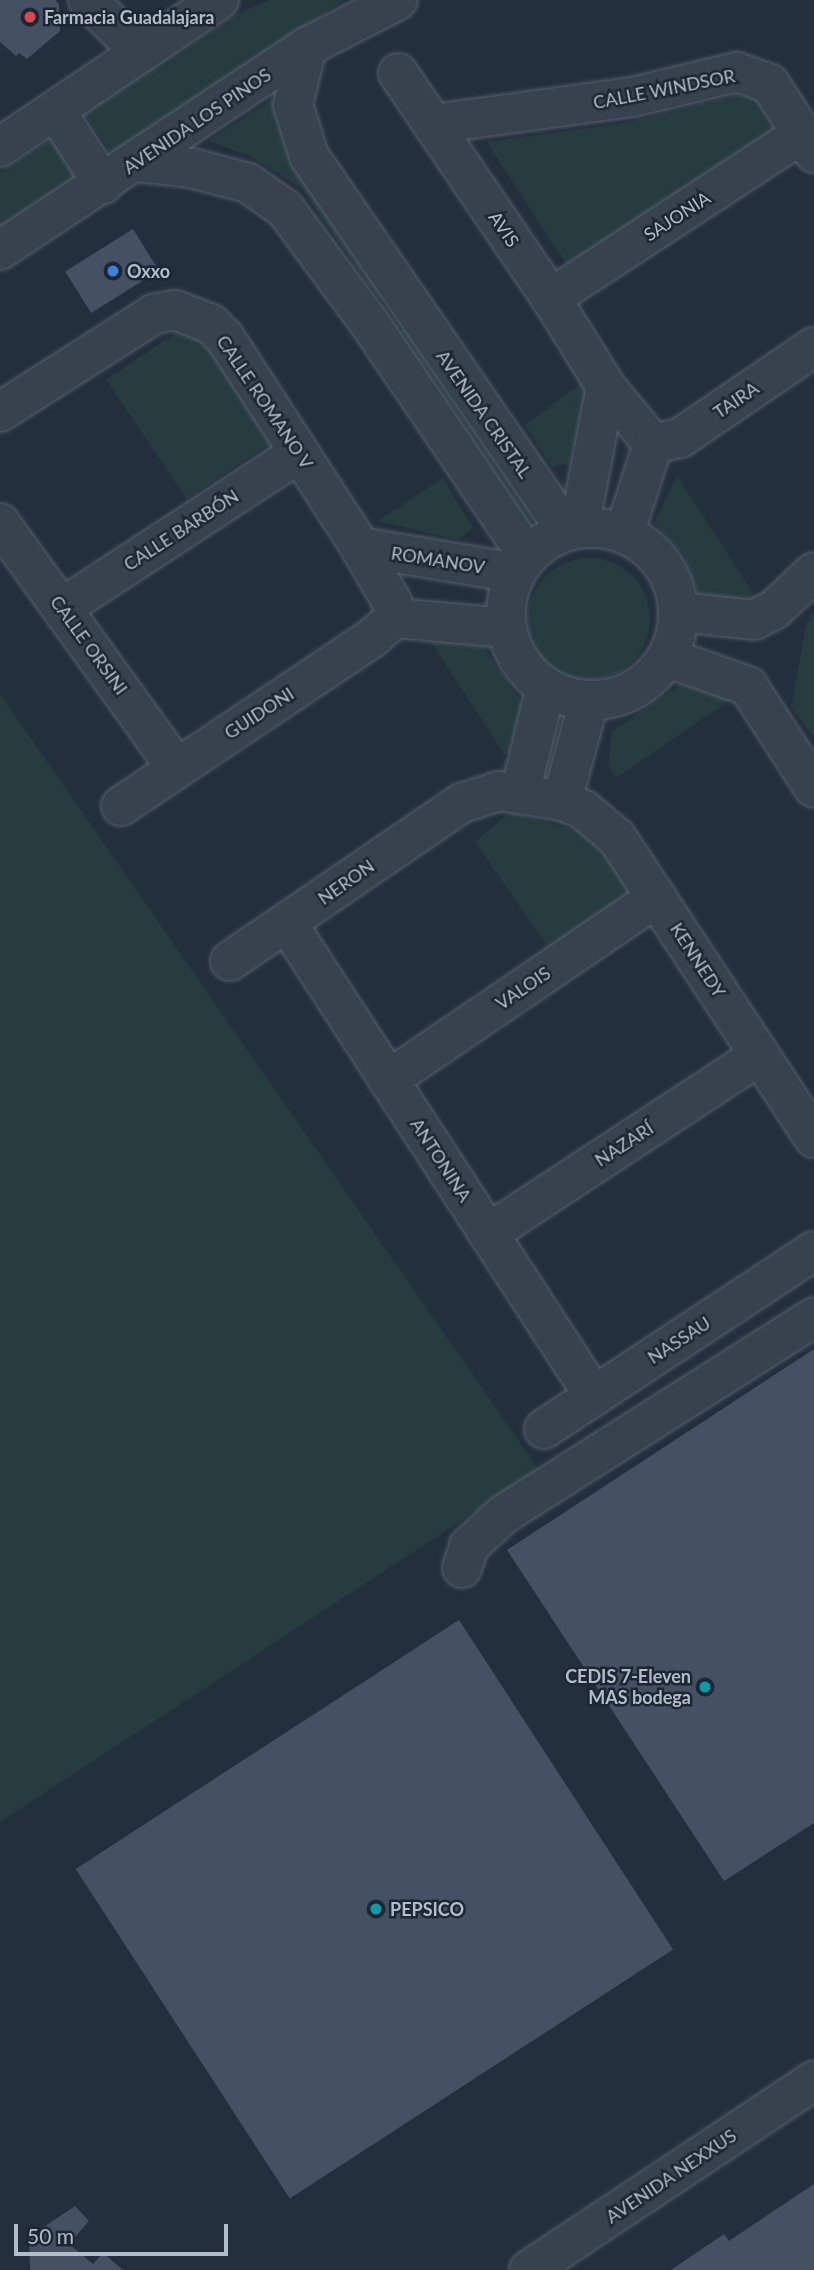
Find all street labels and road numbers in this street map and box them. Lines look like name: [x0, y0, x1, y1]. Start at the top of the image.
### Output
street label: AVENIDA LOS PINOS: [119, 63, 275, 179]
street label: CALLE WINDSOR: [591, 65, 737, 113]
street label: SAJONIA: [640, 187, 714, 245]
street label: AVIS: [484, 207, 524, 251]
street label: CALLE ROMANO V: [212, 331, 318, 473]
street label: AVENIDA CRISTAL: [432, 346, 536, 482]
street label: TAIRA: [709, 377, 763, 423]
street label: CALLE BARBÓN: [120, 485, 242, 575]
street label: ROMANOV: [390, 542, 486, 578]
street label: CALLE ORSINI: [46, 591, 132, 699]
street label: GUIDONI: [220, 683, 298, 743]
street label: NERON: [314, 855, 378, 909]
street label: KENNEDY: [666, 919, 730, 1001]
street label: VALOIS: [492, 962, 554, 1014]
street label: ANTONINA: [406, 1114, 476, 1206]
street label: NAZARÍ: [591, 1117, 657, 1171]
street label: NASSAU: [644, 1312, 714, 1368]
street label: AVENIDA NEXXUS: [601, 2124, 741, 2228]

